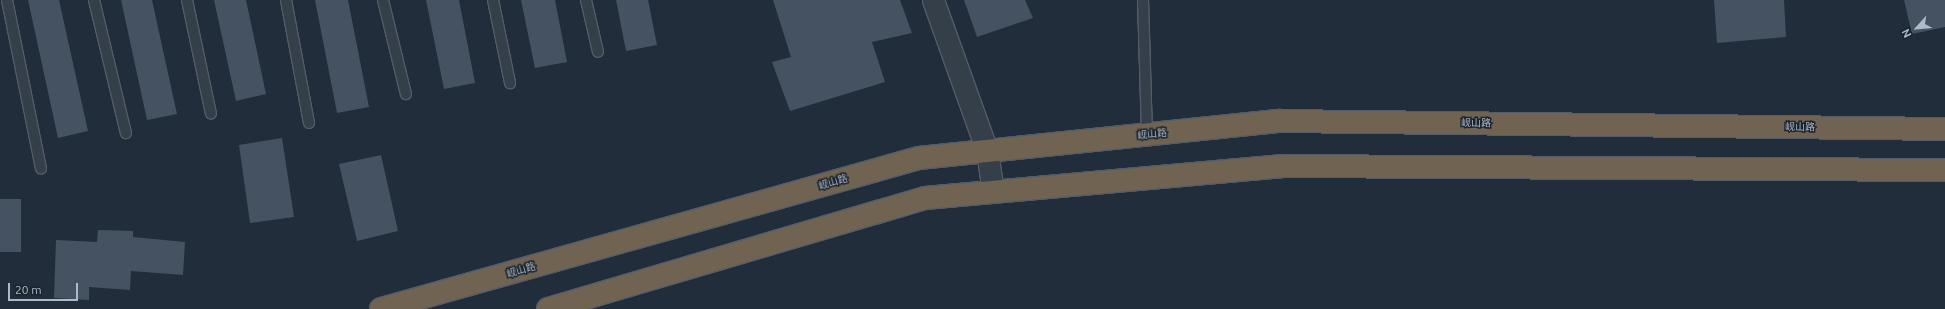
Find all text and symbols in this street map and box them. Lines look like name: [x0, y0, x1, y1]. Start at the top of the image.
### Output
north arrow: [1897, 8, 1937, 48]
text: N: [1899, 27, 1914, 40]
street label: 岘山路: [1461, 117, 1491, 129]
street label: 岘山路: [1785, 121, 1815, 133]
street label: 岘山路: [1136, 126, 1168, 142]
street label: 岘山路: [817, 172, 849, 192]
street label: 岘山路: [505, 260, 537, 280]
scale bar: [10, 275, 80, 301]
text: 20 m: [15, 283, 42, 296]

